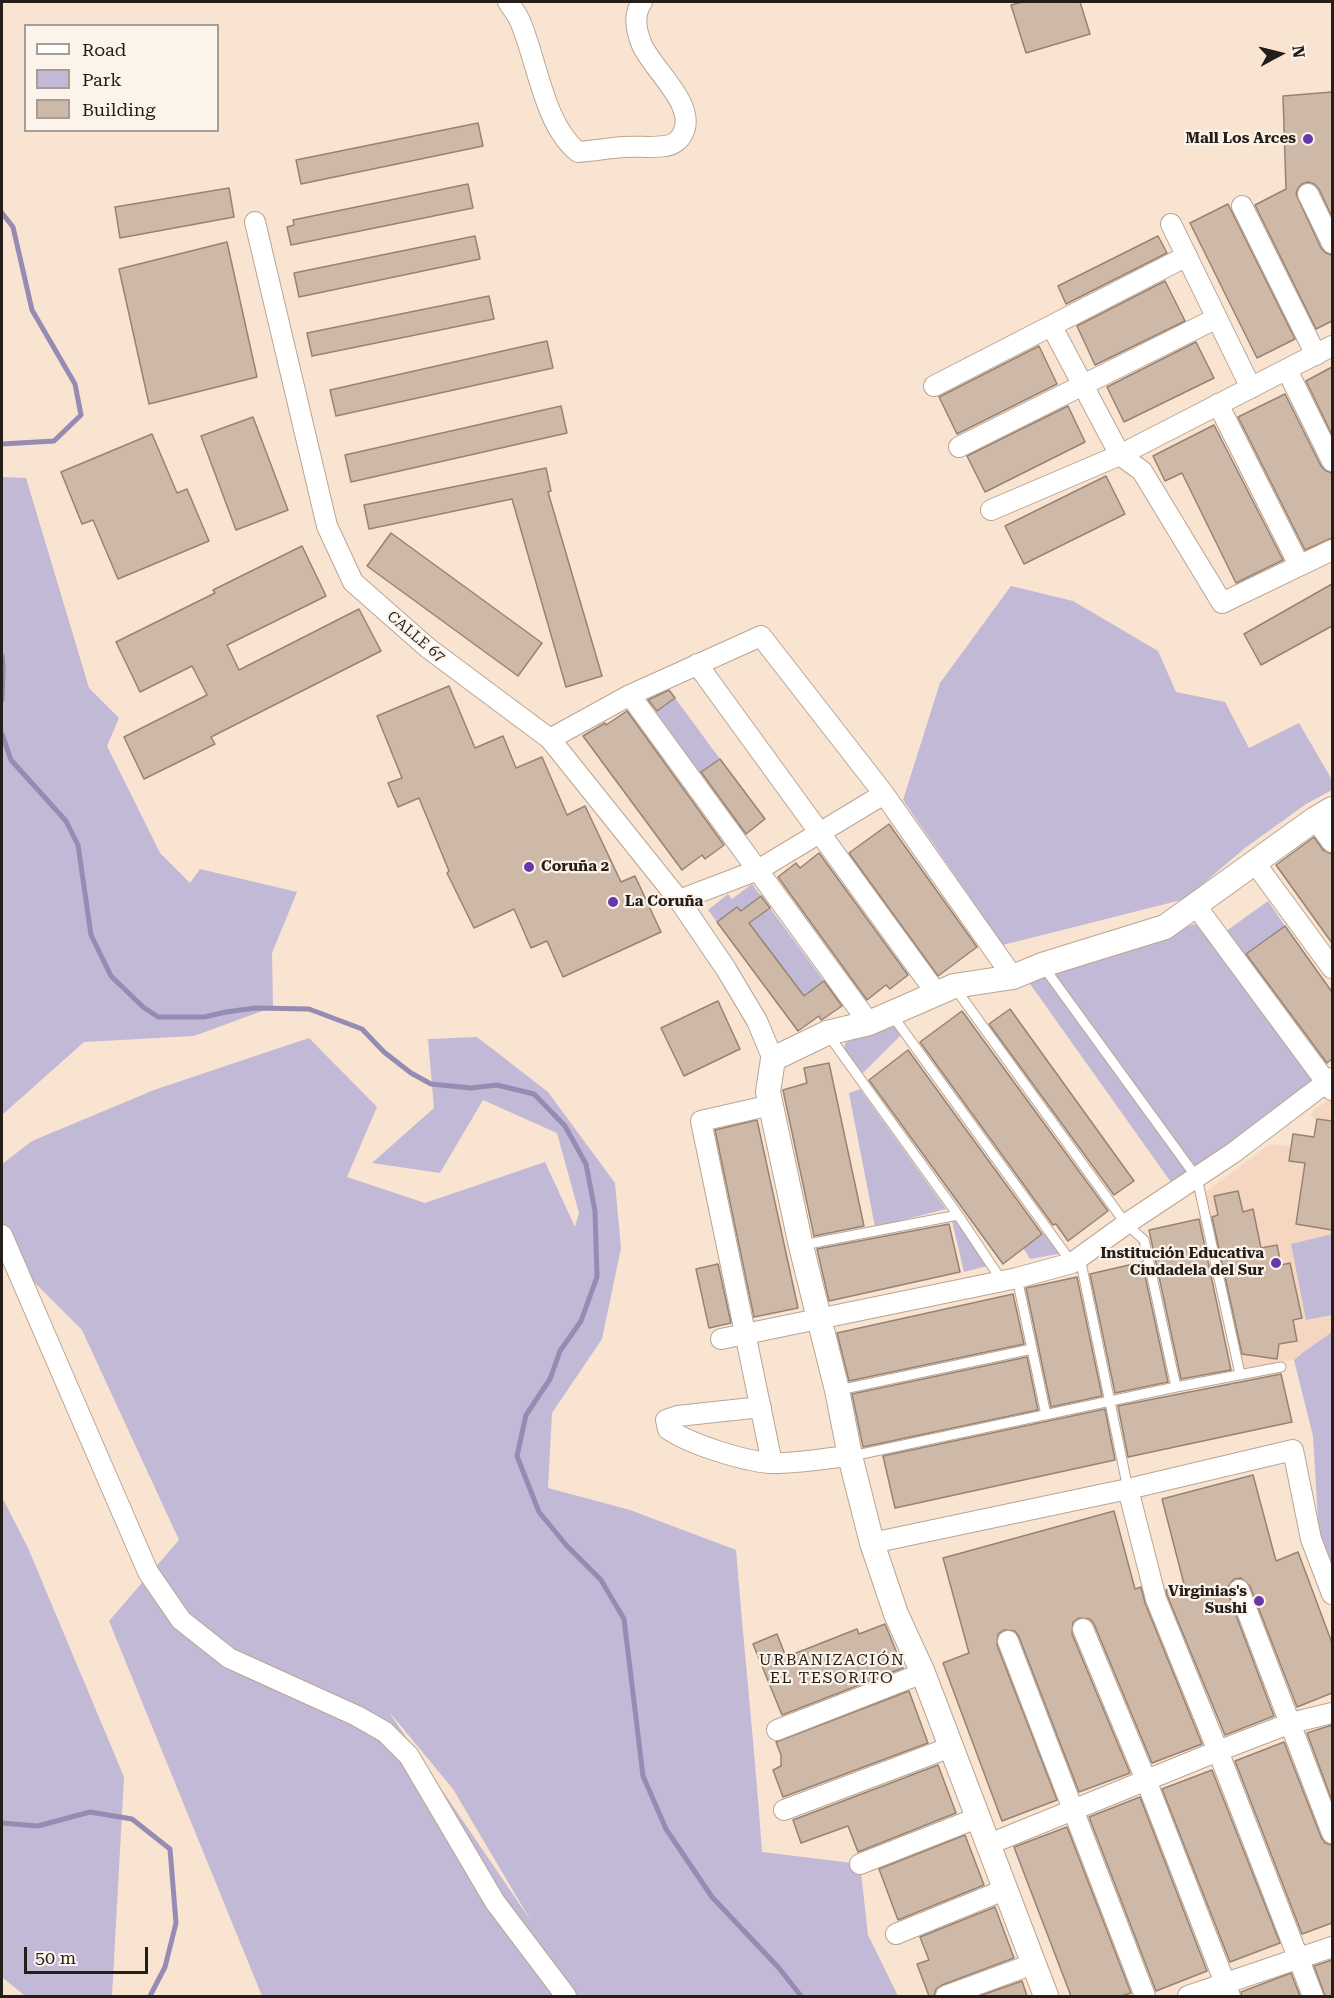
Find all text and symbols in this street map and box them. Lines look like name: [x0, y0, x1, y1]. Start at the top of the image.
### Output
legend: [24, 24, 219, 132]
north arrow: [1250, 24, 1310, 84]
text: Road: [82, 39, 126, 60]
text: N: [1288, 44, 1309, 59]
text: Park: [82, 69, 122, 90]
text: Building: [82, 99, 156, 120]
place label: Mall Los Arces: [1185, 130, 1296, 148]
marker: Mall Los Arces: [1301, 132, 1315, 146]
street label: CALLE 67: [383, 608, 449, 666]
place label: Coruña 2: [541, 858, 609, 876]
marker: Coruña 2: [522, 860, 536, 874]
place label: La Coruña: [625, 893, 703, 911]
marker: La Coruña: [606, 895, 620, 909]
place label: Institución Educativa Ciudadela del Sur: [1100, 1245, 1264, 1280]
marker: Institución Educativa Ciudadela del Sur: [1269, 1256, 1283, 1270]
place label: Virginias's Sushi: [1168, 1583, 1247, 1618]
marker: Virginias's Sushi: [1252, 1594, 1266, 1608]
district label: URBANIZACIÓN EL TESORITO: [759, 1650, 905, 1688]
scale bar: [27, 1935, 152, 1973]
text: 50 m: [35, 1947, 76, 1968]

